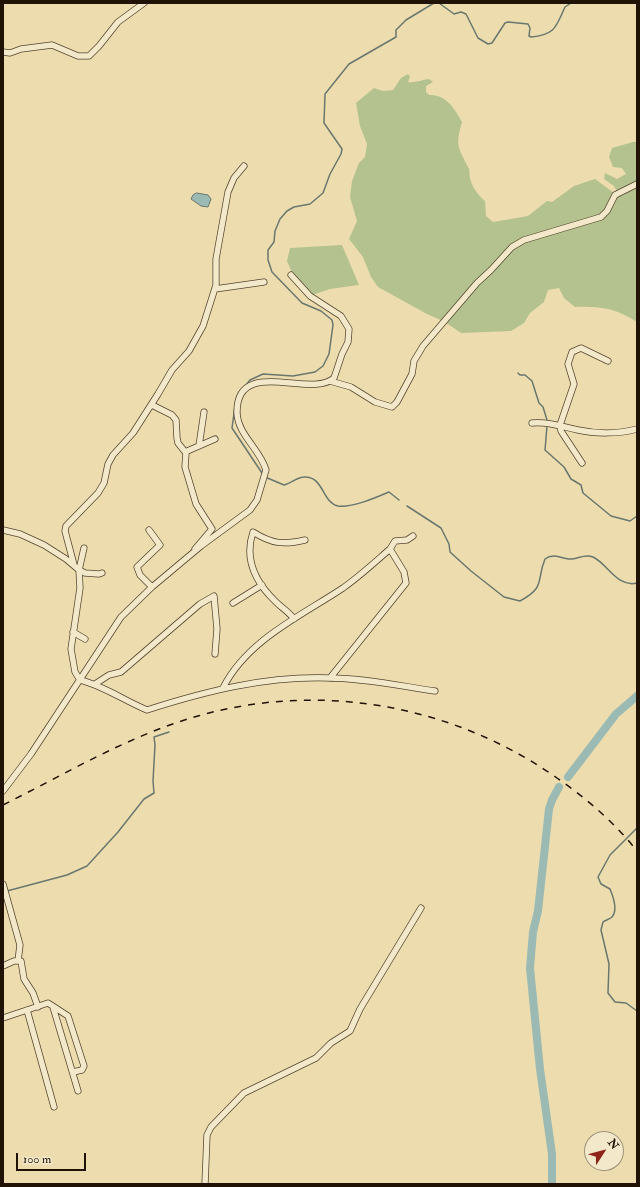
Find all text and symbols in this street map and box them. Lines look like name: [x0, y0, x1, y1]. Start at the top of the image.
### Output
north arrow: [584, 1131, 624, 1171]
text: N: [605, 1136, 621, 1152]
scale bar: [18, 1145, 88, 1171]
text: 100 m: [23, 1152, 51, 1167]

